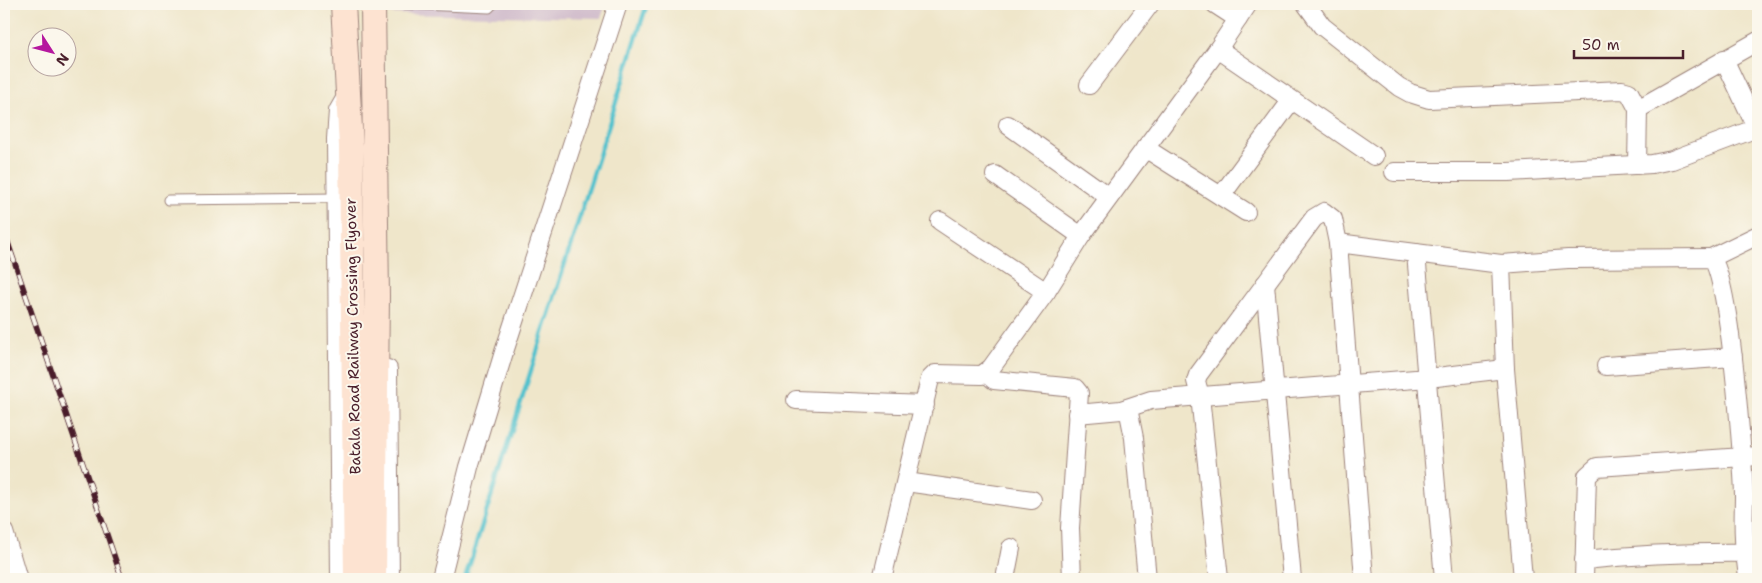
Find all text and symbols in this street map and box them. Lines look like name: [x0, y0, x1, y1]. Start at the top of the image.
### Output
north arrow: [28, 28, 78, 78]
scale bar: [1574, 28, 1683, 60]
text: 50 m: [1582, 35, 1620, 55]
text: N: [52, 50, 73, 69]
street label: Batala Road Railway Crossing Flyover: [341, 198, 365, 474]

